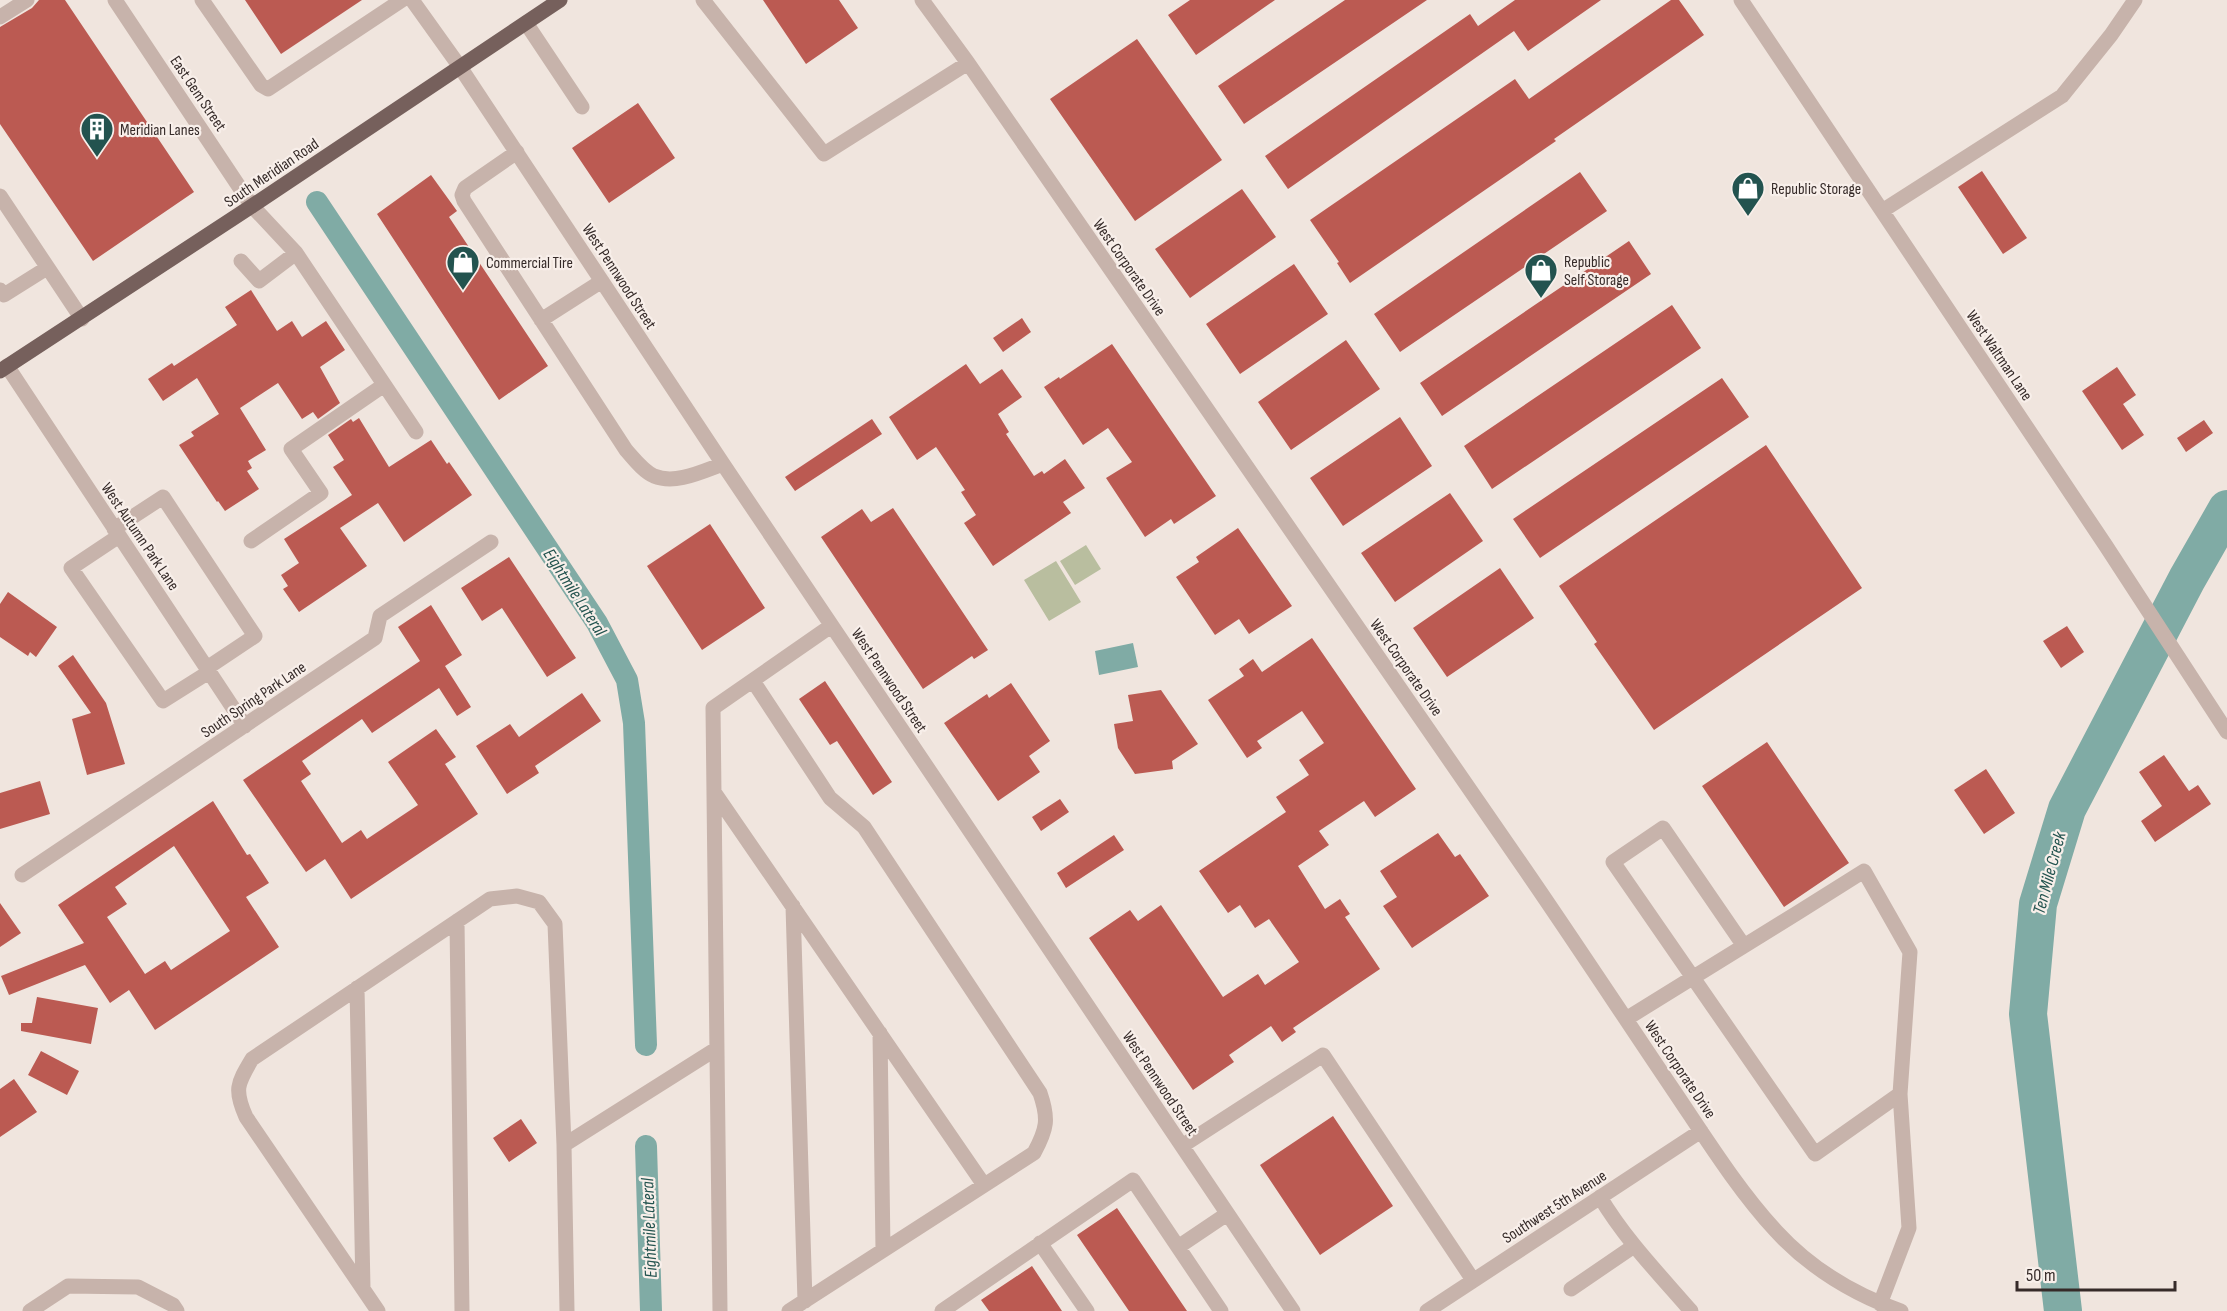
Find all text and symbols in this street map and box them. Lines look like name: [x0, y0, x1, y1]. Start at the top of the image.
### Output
street label: East Gem Street: [166, 53, 230, 135]
building icon: Meridian Lanes: [79, 111, 115, 158]
place label: Meridian Lanes: [120, 121, 200, 140]
street label: South Meridian Road: [221, 135, 323, 212]
shop icon: Republic Storage: [1730, 170, 1766, 217]
place label: Republic Storage: [1771, 180, 1861, 199]
street label: West Corporate Drive: [1088, 216, 1169, 320]
street label: West Pennwood Street: [578, 221, 660, 333]
shop icon: Commercial Tire: [445, 244, 481, 291]
shop icon: Republic Self Storage: [1523, 252, 1559, 299]
place label: Republic Self Storage: [1564, 253, 1629, 290]
place label: Commercial Tire: [486, 254, 573, 273]
street label: West Waltman Lane: [1962, 307, 2036, 405]
street label: West Autumn Park Lane: [97, 479, 183, 594]
water label: Eightmile Lateral: [539, 545, 611, 640]
street label: West Corporate Drive: [1365, 616, 1446, 720]
street label: West Pennwood Street: [847, 625, 931, 737]
street label: South Spring Park Lane: [198, 658, 310, 742]
water label: Ten Mile Creek: [2028, 828, 2071, 917]
street label: West Corporate Drive: [1640, 1017, 1720, 1122]
street label: West Pennwood Street: [1118, 1028, 1202, 1140]
street label: Southwest 5th Avenue: [1499, 1167, 1610, 1248]
water label: Eightmile Lateral: [637, 1177, 662, 1278]
scale bar: [2017, 1254, 2174, 1292]
text: 50 m: [2026, 1265, 2056, 1286]

